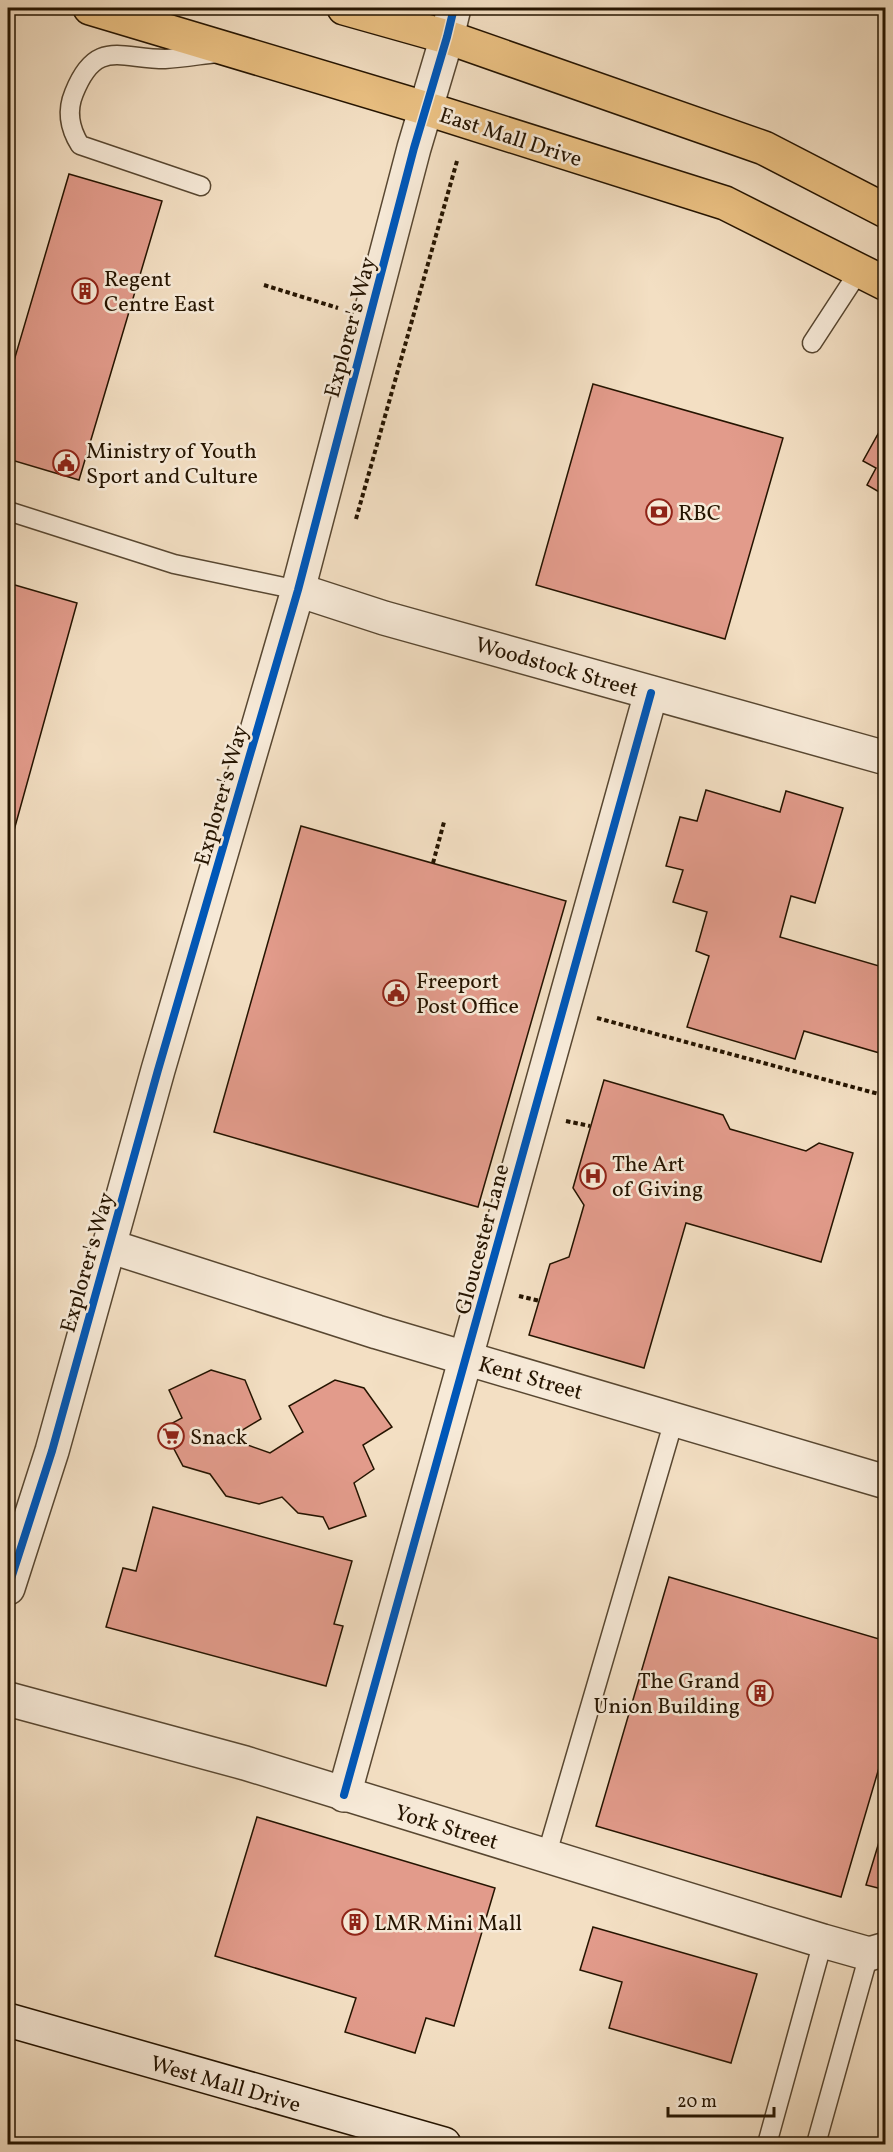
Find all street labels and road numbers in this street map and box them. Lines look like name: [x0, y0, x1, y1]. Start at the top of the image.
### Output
street label: East Mall Drive: [435, 101, 586, 176]
street label: Explorer's Way: [318, 254, 385, 401]
street label: Woodstock Street: [471, 630, 642, 707]
street label: Explorer's Way: [188, 722, 257, 869]
street label: Gloucester Lane: [448, 1161, 518, 1318]
street label: Explorer's Way: [54, 1189, 123, 1336]
street label: Kent Street: [474, 1350, 586, 1409]
street label: York Street: [391, 1798, 502, 1859]
street label: West Mall Drive: [147, 2049, 304, 2122]

